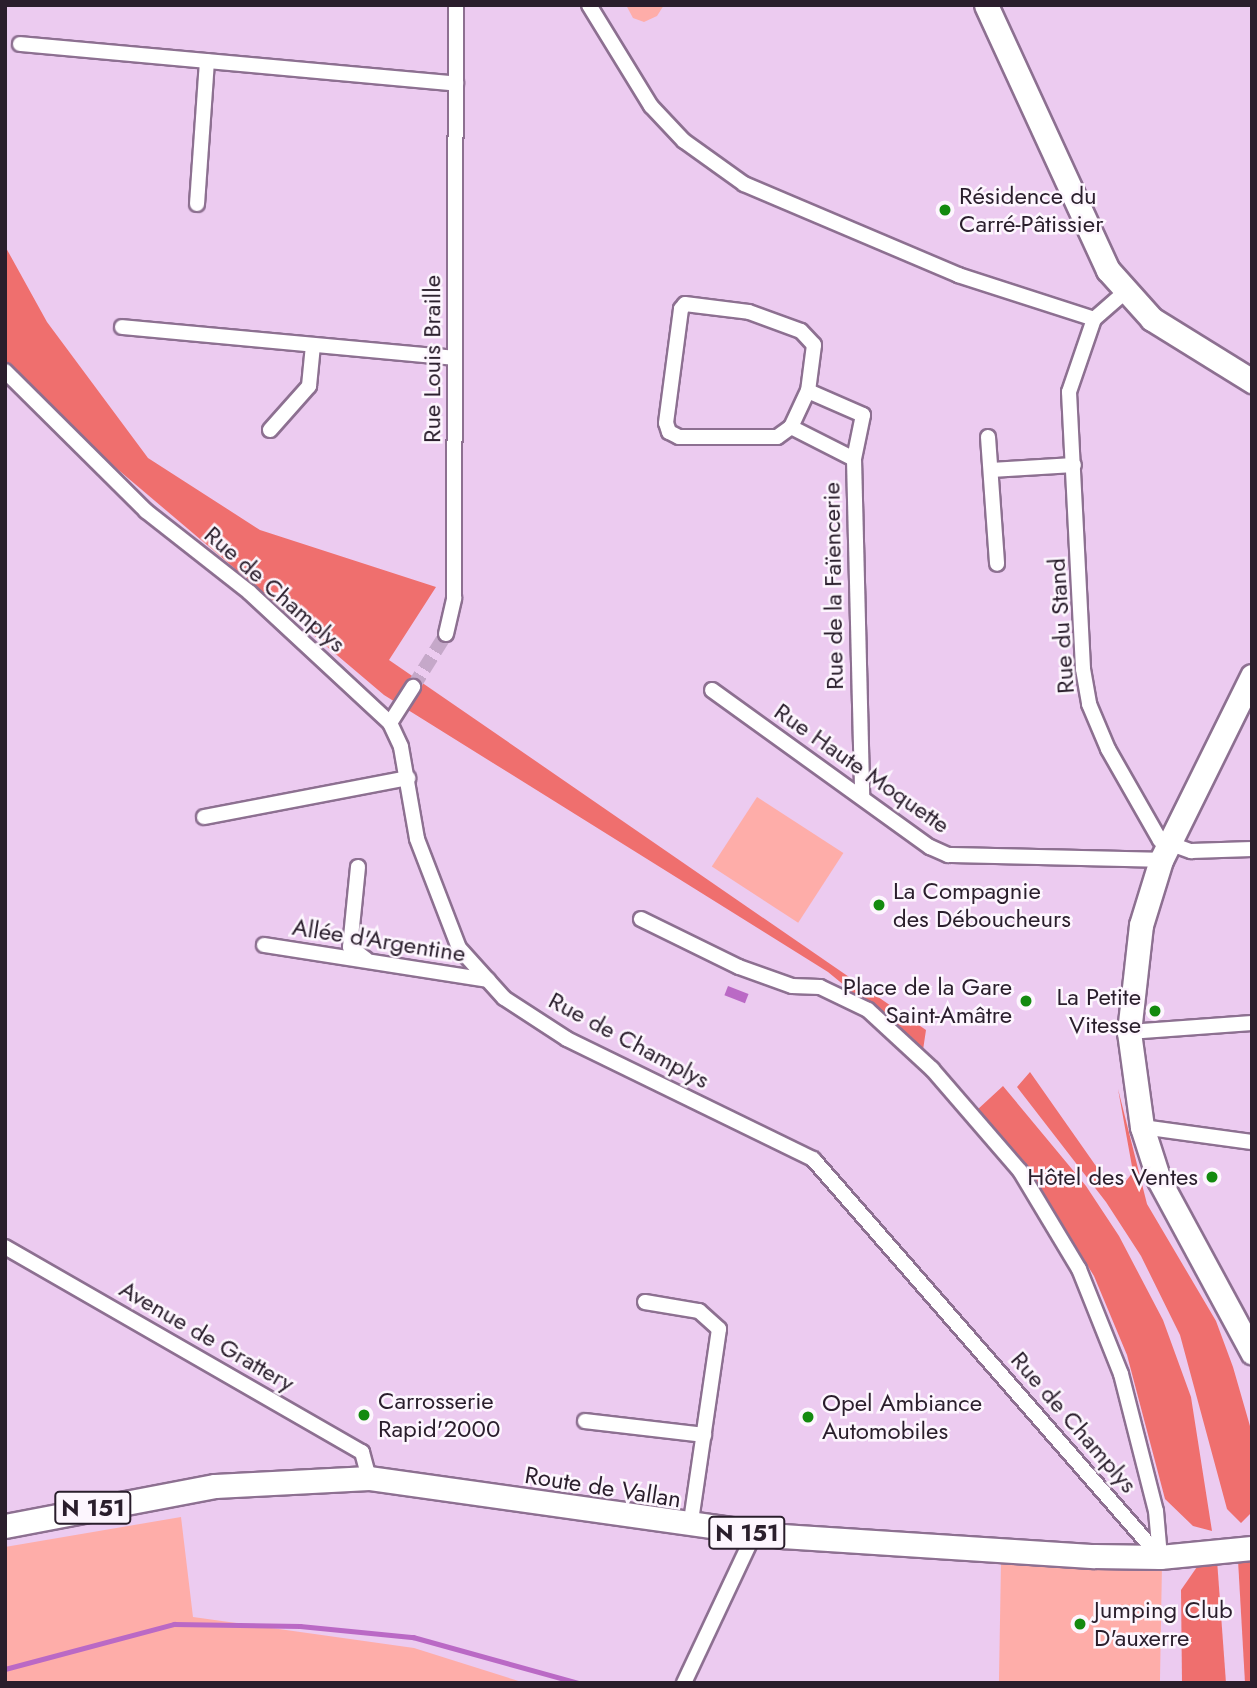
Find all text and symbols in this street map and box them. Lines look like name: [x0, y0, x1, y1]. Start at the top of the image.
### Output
place label: Résidence du Carré-Pâtissier: [959, 182, 1103, 238]
marker: Résidence du Carré-Pâtissier: [937, 202, 953, 218]
street label: Rue Louis Braille: [418, 275, 446, 443]
street label: Rue de la Faïencerie: [817, 482, 849, 690]
street label: Rue de Champlys: [199, 520, 351, 658]
street label: Rue du Stand: [1042, 557, 1080, 695]
street label: Rue Haute Moquette: [769, 697, 955, 839]
place label: La Compagnie des Déboucheurs: [893, 877, 1071, 933]
marker: La Compagnie des Déboucheurs: [871, 897, 887, 913]
street label: Allée d'Argentine: [290, 912, 468, 968]
place label: Place de la Gare Saint-Amâtre: [843, 973, 1012, 1029]
place label: La Petite Vitesse: [1057, 983, 1141, 1039]
street label: Rue de Champlys: [544, 986, 714, 1094]
marker: Place de la Gare Saint-Amâtre: [1018, 993, 1034, 1009]
marker: La Petite Vitesse: [1147, 1003, 1163, 1019]
place label: Hôtel des Ventes: [1027, 1163, 1198, 1191]
marker: Hôtel des Ventes: [1204, 1169, 1220, 1185]
street label: Avenue de Grattery: [115, 1274, 299, 1398]
street label: Rue de Champlys: [1005, 1346, 1143, 1498]
place label: Carrosserie Rapid'2000: [378, 1387, 500, 1443]
place label: Opel Ambiance Automobiles: [822, 1389, 982, 1445]
marker: Carrosserie Rapid'2000: [356, 1407, 372, 1423]
marker: Opel Ambiance Automobiles: [800, 1409, 816, 1425]
street label: Route de Vallan: [523, 1460, 683, 1514]
road number: N 151: [53, 1488, 133, 1527]
road number: N 151: [707, 1514, 787, 1552]
place label: Jumping Club D'auxerre: [1094, 1596, 1233, 1652]
marker: Jumping Club D'auxerre: [1072, 1616, 1088, 1632]

